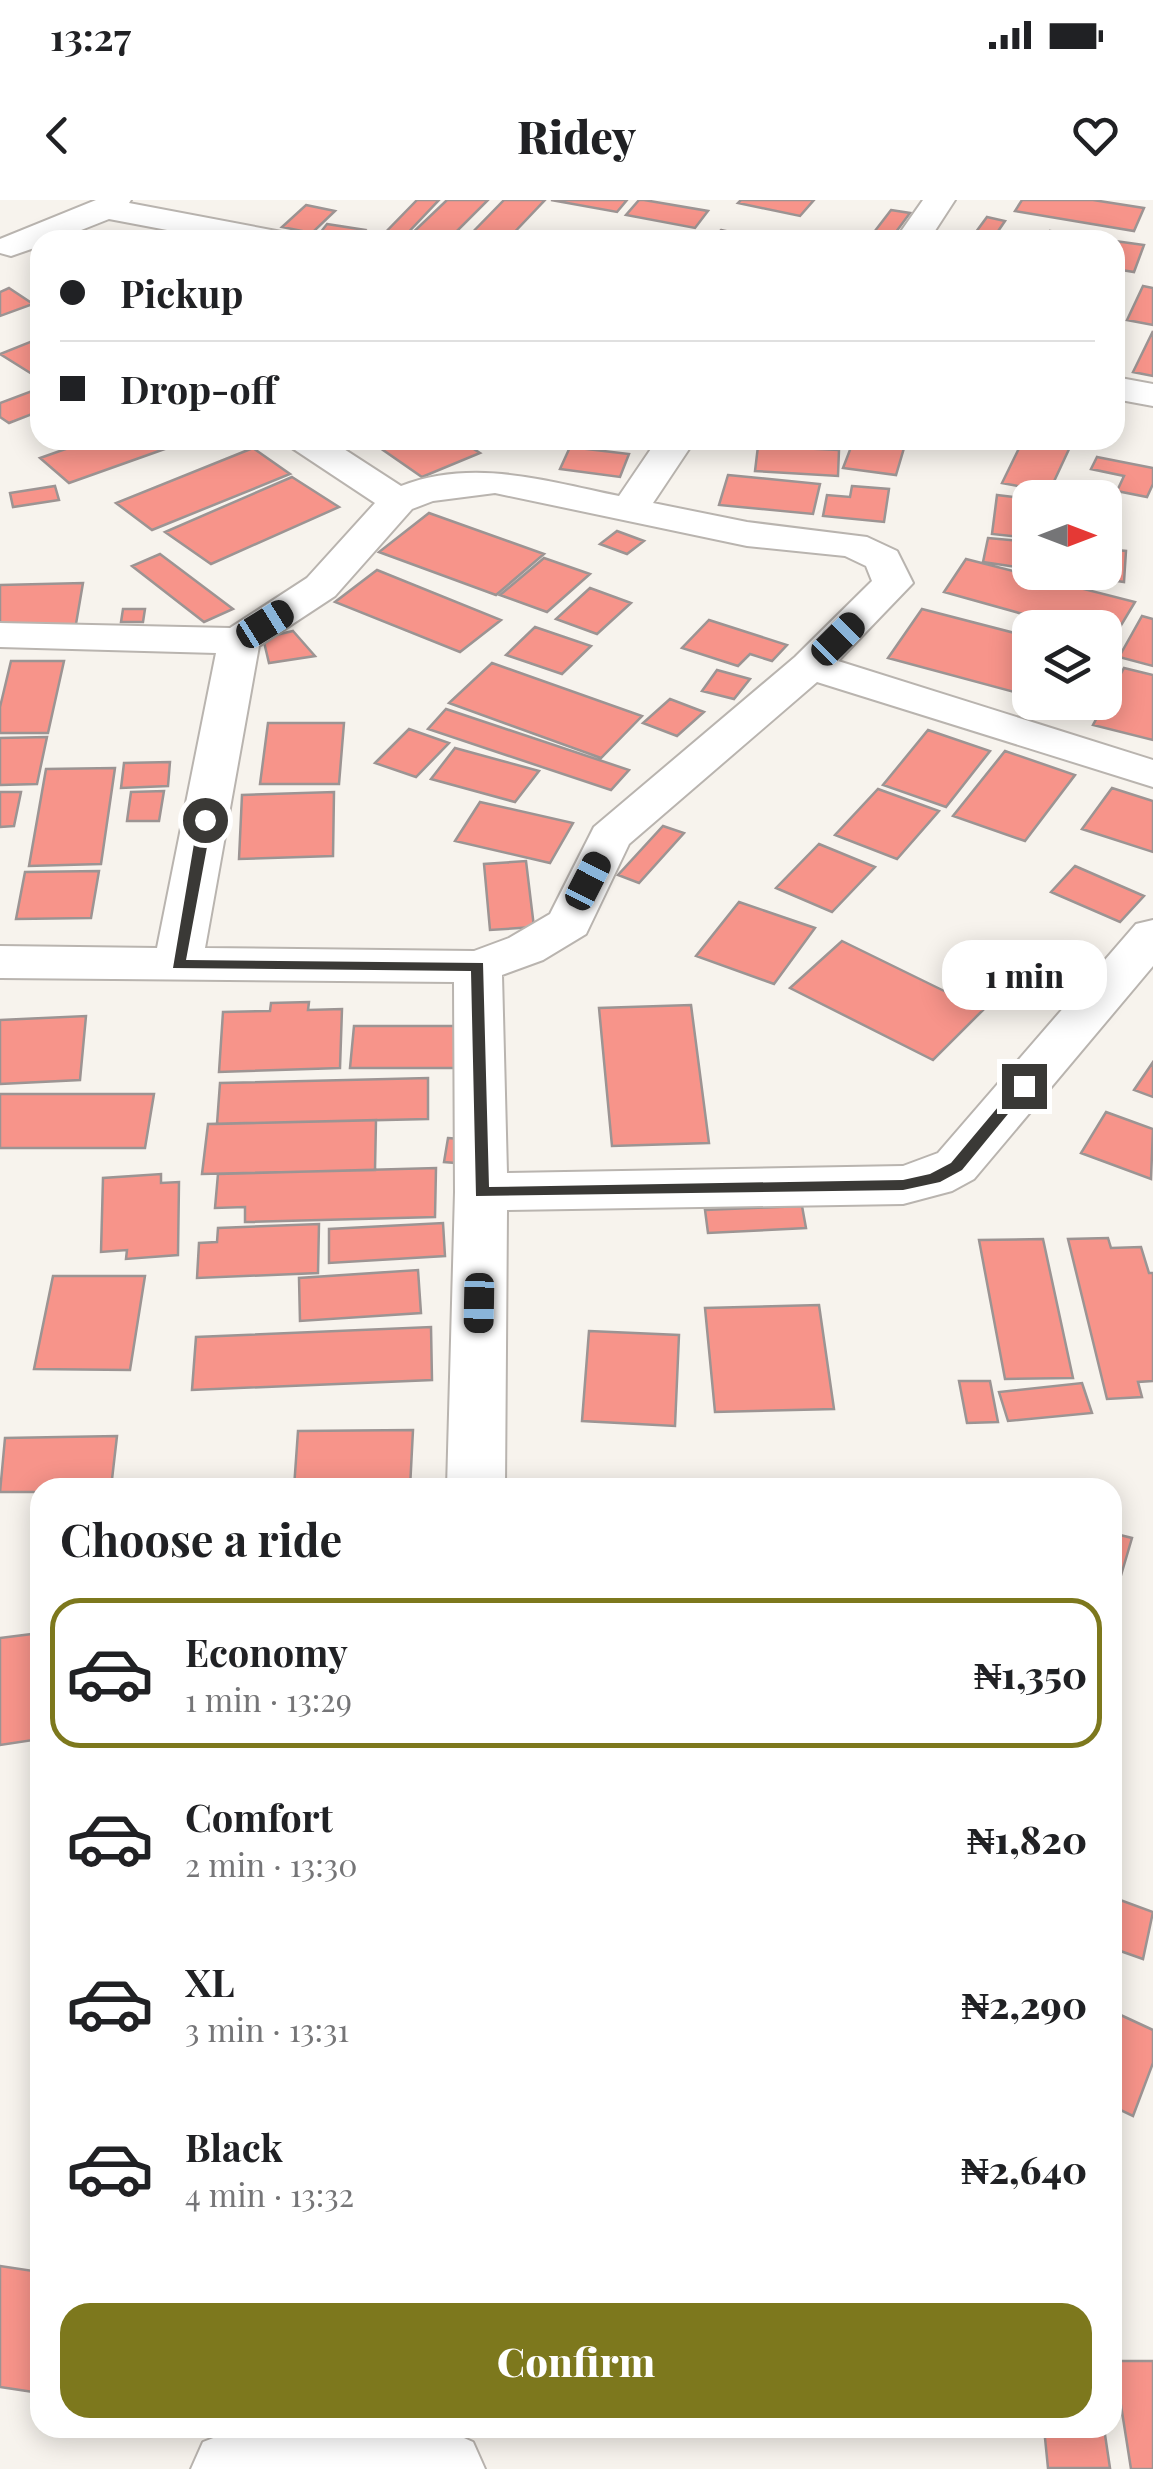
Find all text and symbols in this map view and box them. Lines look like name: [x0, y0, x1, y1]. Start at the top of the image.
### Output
text: 13:27: [50, 10, 131, 61]
text: Ridey: [517, 105, 636, 165]
icon: back: [30, 108, 85, 163]
icon: heart: [1068, 108, 1123, 163]
text: Pickup: [120, 267, 243, 318]
text: Drop-off: [120, 363, 277, 414]
north arrow: [1012, 480, 1122, 590]
map controls: [1012, 480, 1122, 720]
car: [232, 595, 298, 653]
car: [806, 607, 870, 671]
button: layers: [1012, 610, 1122, 720]
route start: [183, 798, 228, 843]
car: [561, 847, 615, 915]
callout: 1 min: [942, 941, 1106, 1011]
text: 1 min: [985, 953, 1064, 996]
route end: [1002, 1064, 1047, 1109]
car: [463, 1273, 495, 1333]
text: Choose a ride: [60, 1508, 342, 1568]
text: Economy: [185, 1626, 348, 1677]
icon: car: [65, 1628, 155, 1718]
text: ₦1,350: [974, 1648, 1087, 1699]
text: 1 min · 13:29: [185, 1677, 352, 1720]
text: Comfort: [185, 1791, 333, 1842]
icon: car: [65, 1793, 155, 1883]
text: ₦1,820: [967, 1813, 1087, 1864]
text: 2 min · 13:30: [185, 1842, 357, 1885]
text: XL: [185, 1956, 234, 2007]
icon: car: [65, 1958, 155, 2048]
text: ₦2,290: [962, 1978, 1087, 2029]
text: 3 min · 13:31: [185, 2007, 349, 2050]
text: Black: [185, 2121, 283, 2172]
icon: car: [65, 2123, 155, 2213]
text: ₦2,640: [961, 2143, 1087, 2194]
text: 4 min · 13:32: [185, 2172, 354, 2215]
button: Confirm: [60, 2303, 1092, 2418]

